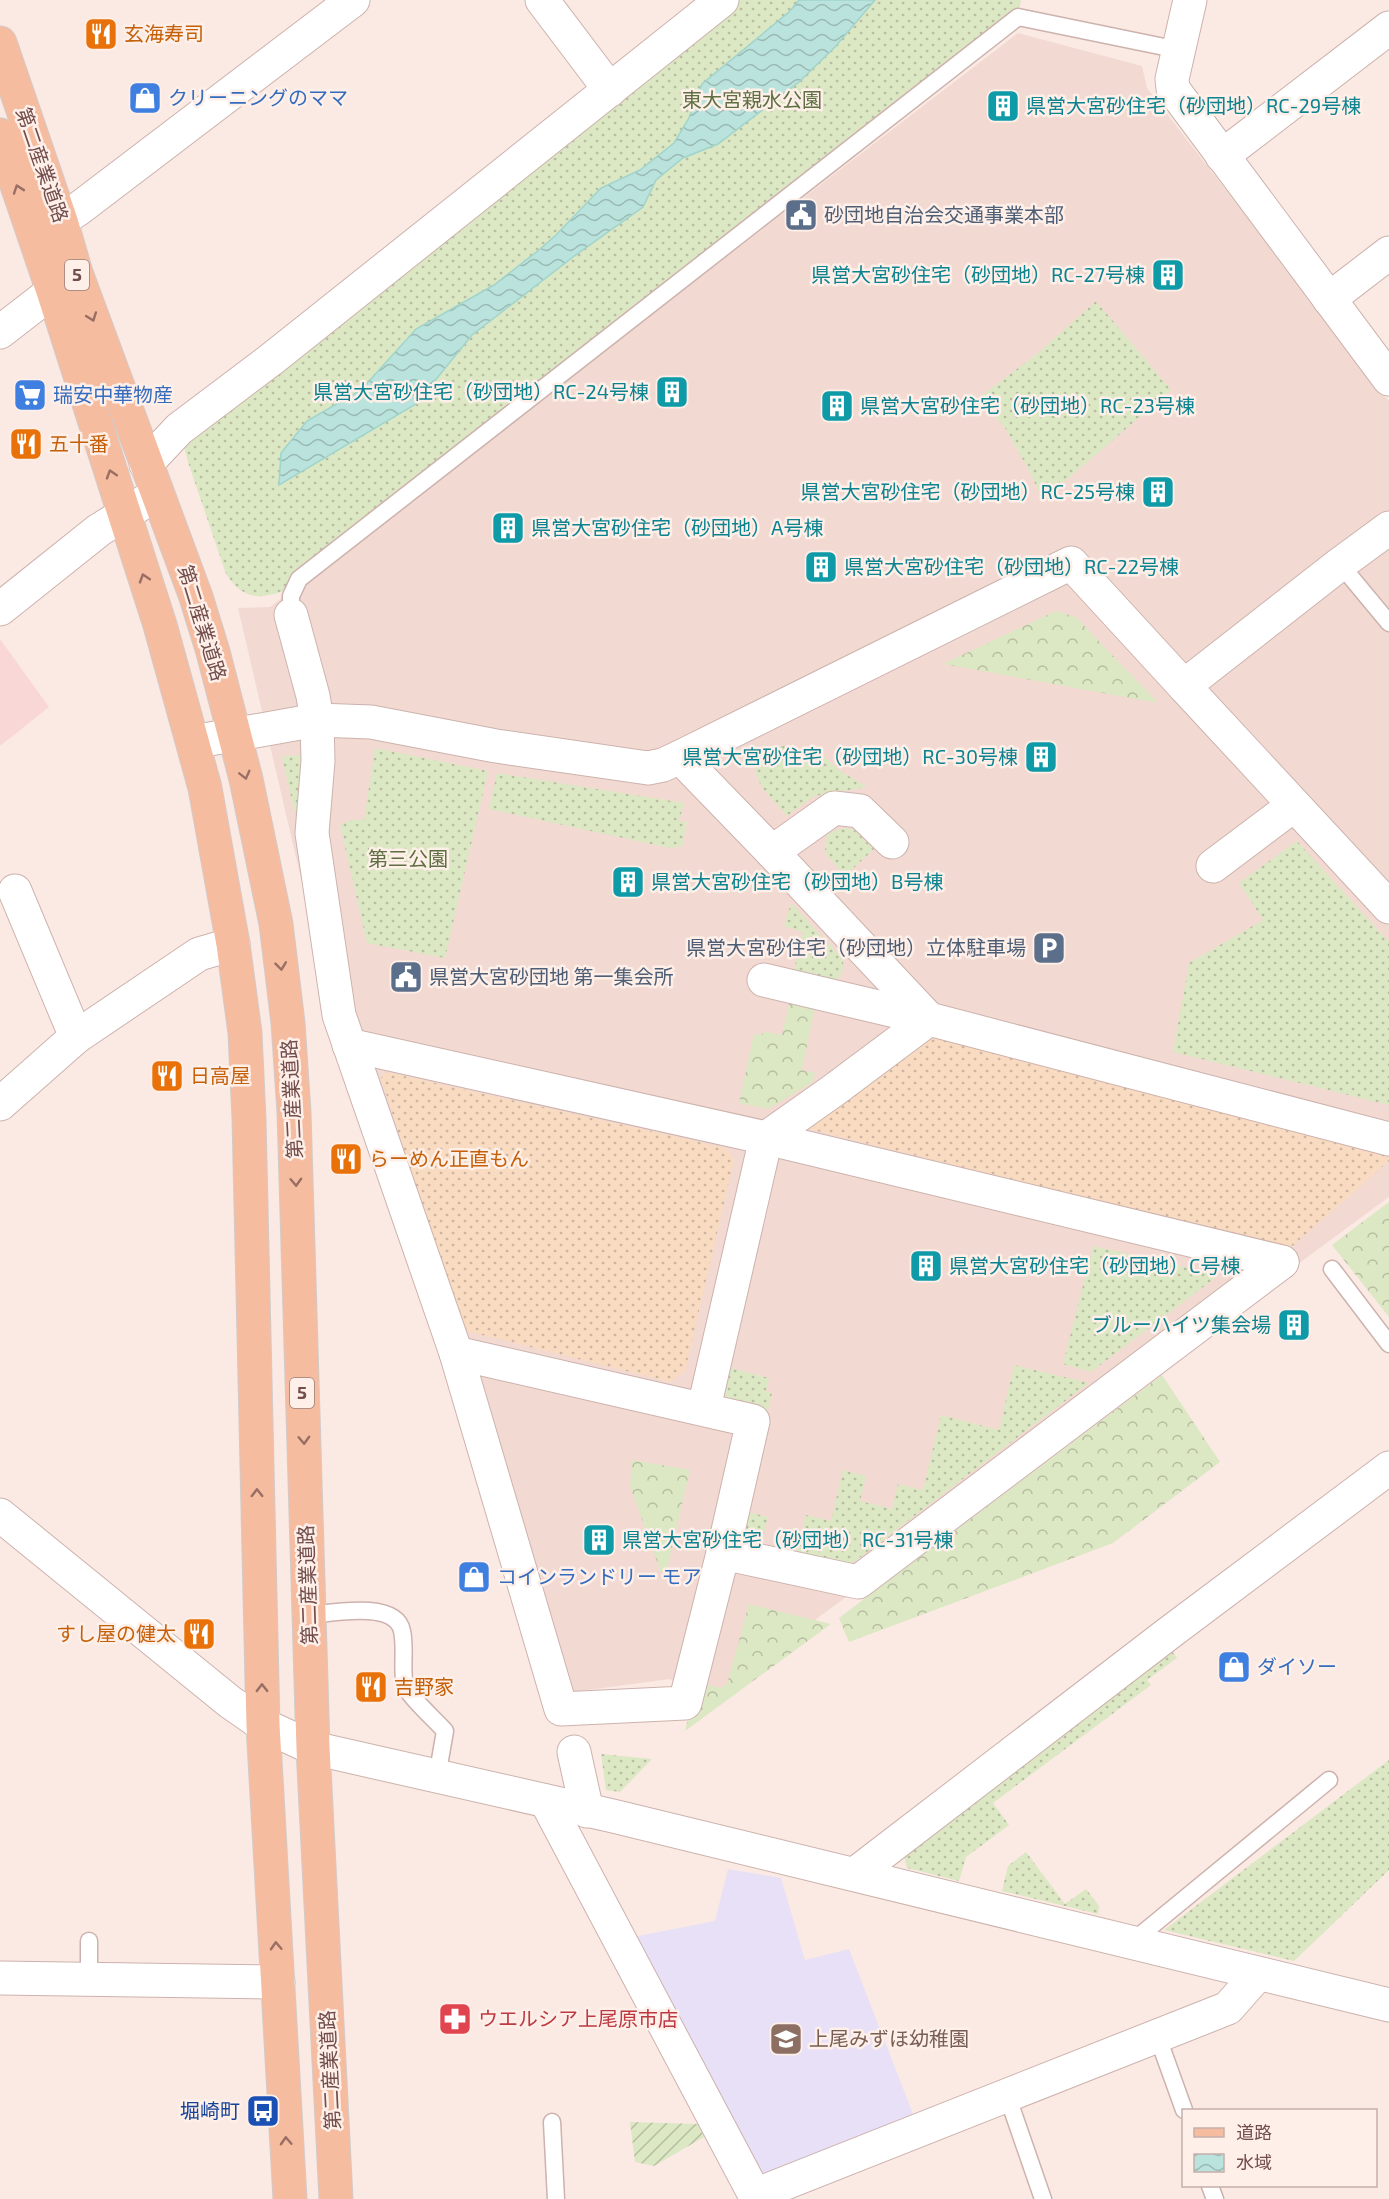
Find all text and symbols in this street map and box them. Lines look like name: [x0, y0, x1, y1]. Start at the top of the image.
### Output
restaurant icon: 玄海寿司: [83, 16, 119, 52]
place label: 玄海寿司: [124, 21, 204, 45]
shop icon: クリーニングのママ: [127, 80, 163, 116]
place label: クリーニングのママ: [168, 85, 348, 109]
park label: 東大宮親水公園: [682, 87, 822, 111]
building icon: 県営大宮砂住宅（砂団地）RC-29号棟: [985, 88, 1021, 124]
place label: 県営大宮砂住宅（砂団地）RC-29号棟: [1026, 93, 1361, 117]
street label: 第二産業道路: [12, 104, 74, 225]
one-way arrow: [13, 184, 26, 195]
public building icon: 砂団地自治会交通事業本部: [783, 197, 819, 233]
place label: 砂団地自治会交通事業本部: [824, 202, 1064, 226]
building icon: 県営大宮砂住宅（砂団地）RC-27号棟: [1150, 257, 1186, 293]
road number: 5: [65, 260, 89, 290]
place label: 県営大宮砂住宅（砂団地）RC-27号棟: [811, 262, 1145, 286]
one-way arrow: [85, 311, 98, 322]
building icon: 県営大宮砂住宅（砂団地）RC-24号棟: [654, 374, 690, 410]
supermarket icon: 瑞安中華物産: [12, 377, 48, 413]
place label: 県営大宮砂住宅（砂団地）RC-24号棟: [313, 379, 649, 403]
place label: 瑞安中華物産: [53, 382, 173, 406]
building icon: 県営大宮砂住宅（砂団地）RC-23号棟: [819, 388, 855, 424]
place label: 県営大宮砂住宅（砂団地）RC-23号棟: [860, 393, 1195, 417]
restaurant icon: 五十番: [8, 426, 44, 462]
place label: 五十番: [49, 431, 109, 455]
one-way arrow: [106, 469, 118, 480]
building icon: 県営大宮砂住宅（砂団地）RC-25号棟: [1140, 474, 1176, 510]
place label: 県営大宮砂住宅（砂団地）RC-25号棟: [801, 479, 1135, 503]
building icon: 県営大宮砂住宅（砂団地）A号棟: [490, 510, 526, 546]
place label: 県営大宮砂住宅（砂団地）A号棟: [531, 515, 823, 539]
building icon: 県営大宮砂住宅（砂団地）RC-22号棟: [803, 549, 839, 585]
place label: 県営大宮砂住宅（砂団地）RC-22号棟: [844, 554, 1179, 578]
street label: 第二産業道路: [174, 562, 232, 684]
one-way arrow: [139, 573, 152, 584]
building icon: 県営大宮砂住宅（砂団地）RC-30号棟: [1023, 739, 1059, 775]
place label: 県営大宮砂住宅（砂団地）RC-30号棟: [682, 744, 1018, 768]
one-way arrow: [237, 770, 250, 780]
park label: 第三公園: [368, 846, 448, 870]
building icon: 県営大宮砂住宅（砂団地）B号棟: [610, 864, 646, 900]
place label: 県営大宮砂住宅（砂団地）B号棟: [651, 869, 943, 893]
parking icon: 県営大宮砂住宅（砂団地）立体駐車場: [1031, 930, 1067, 966]
place label: 県営大宮砂住宅（砂団地）立体駐車場: [686, 935, 1026, 959]
public building icon: 県営大宮砂団地 第一集会所: [388, 959, 424, 995]
one-way arrow: [274, 962, 287, 971]
place label: 県営大宮砂団地 第一集会所: [429, 964, 673, 988]
street label: 第二産業道路: [276, 1039, 306, 1160]
restaurant icon: 日高屋: [149, 1058, 185, 1094]
place label: 日高屋: [190, 1063, 250, 1087]
restaurant icon: らーめん正直もん: [328, 1141, 364, 1177]
place label: らーめん正直もん: [369, 1146, 529, 1170]
one-way arrow: [290, 1177, 302, 1186]
building icon: 県営大宮砂住宅（砂団地）C号棟: [908, 1248, 944, 1284]
place label: 県営大宮砂住宅（砂団地）C号棟: [949, 1253, 1240, 1277]
building icon: ブルーハイツ集会場: [1276, 1307, 1312, 1343]
place label: ブルーハイツ集会場: [1092, 1312, 1271, 1336]
road number: 5: [290, 1378, 314, 1408]
one-way arrow: [297, 1435, 310, 1444]
one-way arrow: [251, 1489, 263, 1498]
building icon: 県営大宮砂住宅（砂団地）RC-31号棟: [581, 1522, 617, 1558]
street label: 第二産業道路: [293, 1525, 321, 1645]
place label: 県営大宮砂住宅（砂団地）RC-31号棟: [622, 1527, 954, 1551]
shop icon: コインランドリー モア: [456, 1559, 492, 1595]
place label: コインランドリー モア: [497, 1564, 701, 1588]
restaurant icon: すし屋の健太: [181, 1616, 217, 1652]
place label: すし屋の健太: [56, 1621, 176, 1645]
shop icon: ダイソー: [1216, 1649, 1252, 1685]
place label: ダイソー: [1257, 1654, 1337, 1678]
restaurant icon: 吉野家: [353, 1669, 389, 1705]
place label: 吉野家: [394, 1674, 454, 1698]
one-way arrow: [255, 1684, 268, 1693]
one-way arrow: [269, 1941, 282, 1950]
pharmacy icon: ウエルシア上尾原市店: [437, 2001, 473, 2037]
place label: ウエルシア上尾原市店: [478, 2006, 678, 2030]
street label: 第二産業道路: [314, 2010, 344, 2131]
school or university icon: 上尾みずほ幼稚園: [768, 2021, 804, 2057]
place label: 上尾みずほ幼稚園: [809, 2026, 969, 2050]
bus stop icon: 堀崎町: [245, 2093, 281, 2129]
place label: 堀崎町: [180, 2098, 240, 2122]
legend: [1182, 2109, 1377, 2187]
text: 道路: [1236, 2121, 1272, 2143]
one-way arrow: [280, 2136, 293, 2145]
text: 水域: [1236, 2151, 1272, 2173]

